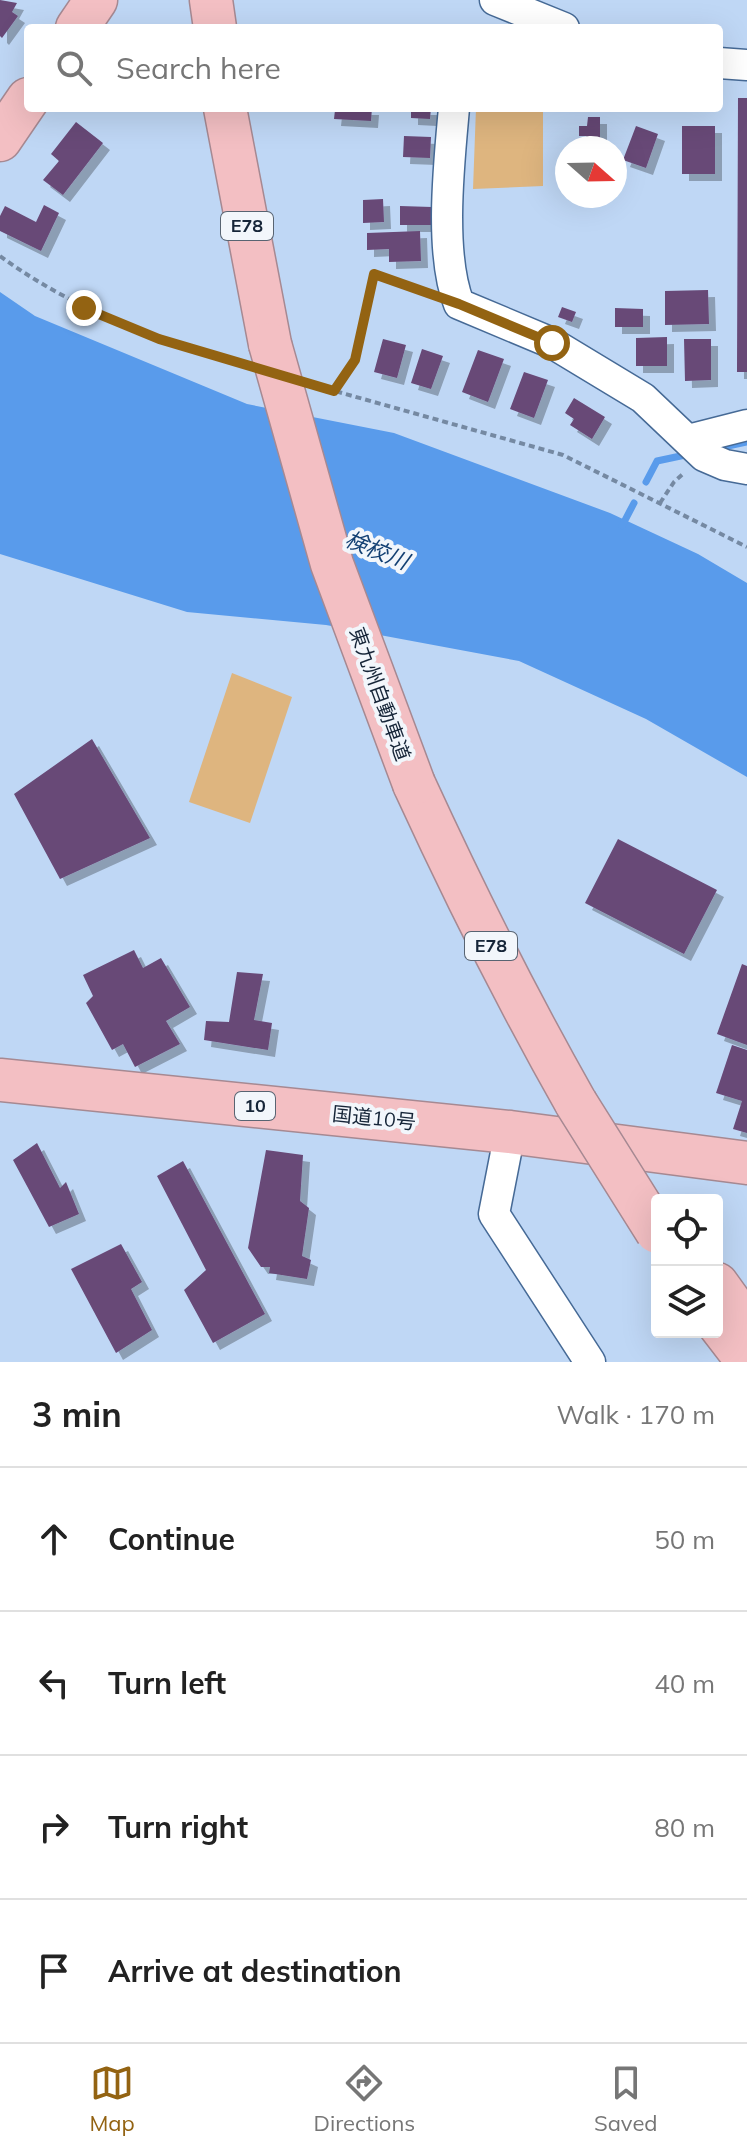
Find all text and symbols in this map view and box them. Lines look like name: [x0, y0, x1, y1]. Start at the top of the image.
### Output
search box: [24, 24, 723, 112]
icon: search: [52, 46, 96, 90]
text: Search here: [116, 49, 281, 87]
north arrow: [555, 136, 627, 208]
road number: E78: [221, 212, 273, 240]
route end: [66, 290, 102, 326]
route start: [534, 325, 570, 361]
water label: 検校川: [341, 525, 415, 576]
street label: 東九州自動車道: [345, 624, 416, 764]
road number: E78: [465, 932, 517, 960]
road number: 10: [235, 1092, 275, 1120]
street label: 国道10号: [331, 1101, 417, 1134]
map controls: [651, 1194, 723, 1338]
button: locate: [651, 1194, 723, 1266]
button: layers: [651, 1266, 723, 1338]
text: 3 min: [32, 1393, 122, 1436]
text: Walk · 170 m: [556, 1398, 715, 1431]
icon: ahead: [32, 1517, 76, 1561]
text: Continue: [108, 1520, 235, 1558]
text: 50 m: [654, 1523, 715, 1556]
icon: left: [32, 1661, 76, 1705]
text: Turn left: [108, 1664, 226, 1702]
text: 40 m: [654, 1667, 715, 1700]
icon: right: [32, 1805, 76, 1849]
text: Turn right: [108, 1808, 248, 1846]
text: 80 m: [654, 1811, 715, 1844]
icon: arrive: [32, 1949, 76, 1993]
text: Arrive at destination: [108, 1952, 402, 1990]
tab: Map: [89, 2061, 135, 2137]
tab: Directions: [314, 2061, 415, 2137]
tab: Saved: [594, 2061, 658, 2137]

